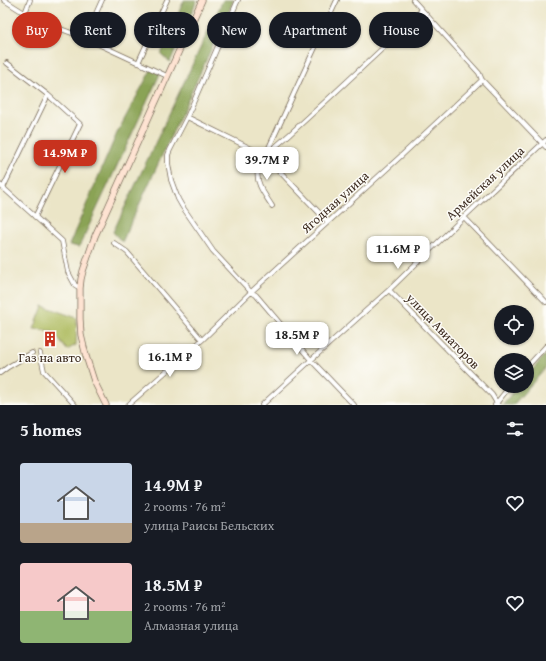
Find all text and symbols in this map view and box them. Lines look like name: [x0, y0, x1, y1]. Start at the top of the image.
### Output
chip: Buy: [12, 12, 62, 48]
chip: Rent: [70, 12, 126, 48]
chip: Filters: [134, 12, 199, 48]
chip: New: [207, 12, 261, 48]
chip: Apartment: [269, 12, 361, 48]
chip: House: [369, 12, 433, 48]
pin: 14.9M ₽: [28, 140, 102, 174]
street label: Армейская улица: [441, 141, 529, 224]
text: 14.9M ₽: [43, 143, 87, 162]
pin: 39.7M ₽: [230, 147, 304, 181]
text: 39.7M ₽: [245, 150, 289, 169]
street label: Ягодная улица: [296, 166, 374, 238]
pin: 11.6M ₽: [361, 236, 435, 270]
text: 11.6M ₽: [376, 239, 420, 258]
street label: улица Авиаторов: [401, 288, 484, 373]
map controls: [494, 305, 534, 393]
button: locate: [494, 305, 534, 345]
pin: 18.5M ₽: [260, 322, 334, 356]
text: 18.5M ₽: [275, 325, 319, 344]
building icon: Газ на авто: [41, 330, 59, 348]
pin: 16.1M ₽: [133, 344, 207, 378]
text: 16.1M ₽: [148, 347, 192, 366]
place label: Газ на авто: [18, 348, 82, 367]
button: layers: [494, 353, 534, 393]
text: 5 homes: [20, 417, 82, 442]
icon: filters: [504, 418, 526, 440]
text: 14.9M ₽: [144, 472, 202, 497]
icon: home: [52, 479, 100, 527]
icon: heart: [504, 492, 526, 514]
text: 2 rooms · 76 m²: [144, 497, 226, 516]
text: улица Раисы Бельских: [144, 516, 274, 535]
text: 18.5M ₽: [144, 572, 202, 597]
icon: home: [52, 579, 100, 627]
icon: heart: [504, 592, 526, 614]
text: 2 rooms · 76 m²: [144, 597, 226, 616]
text: Алмазная улица: [144, 616, 238, 635]

